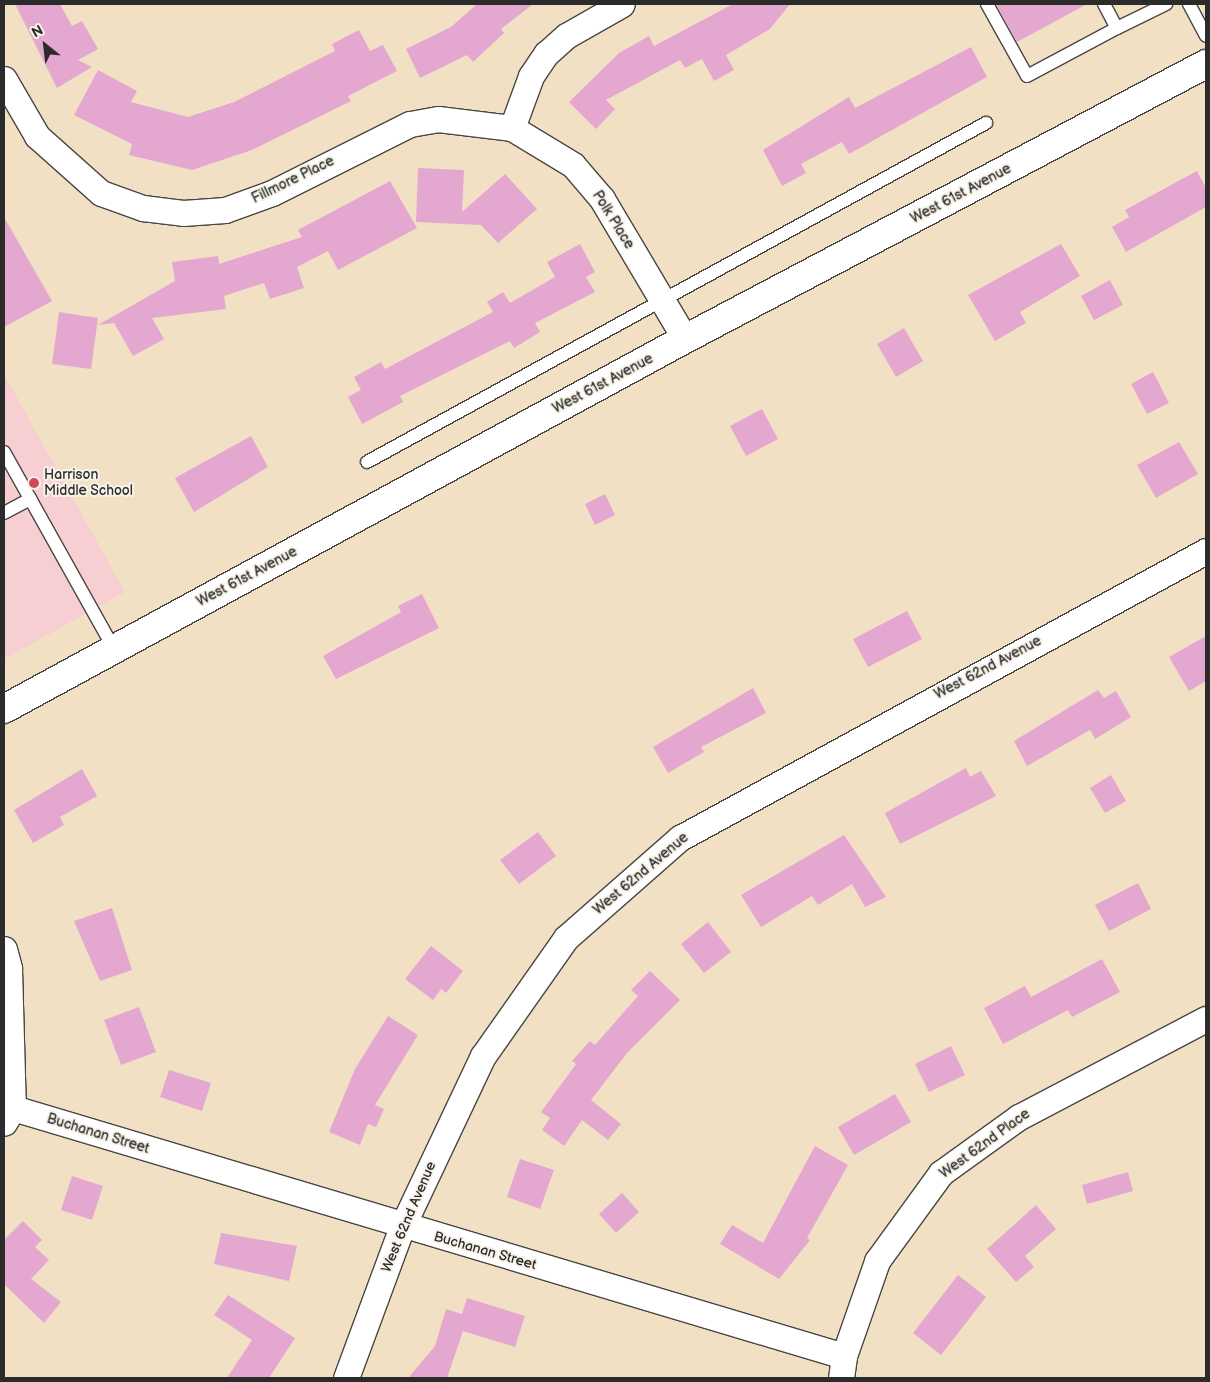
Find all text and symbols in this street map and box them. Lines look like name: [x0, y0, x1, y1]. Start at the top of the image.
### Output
north arrow: [20, 20, 70, 70]
text: N: [29, 21, 46, 41]
street label: Fillmore Place: [249, 153, 337, 207]
street label: West 61st Avenue: [908, 160, 1014, 228]
street label: Polk Place: [589, 188, 637, 252]
street label: West 61st Avenue: [550, 350, 656, 418]
place label: Harrison Middle School: [44, 467, 133, 500]
marker: Harrison Middle School: [28, 477, 40, 489]
street label: West 61st Avenue: [194, 543, 300, 611]
street label: West 62nd Avenue: [932, 633, 1044, 703]
street label: West 62nd Avenue: [590, 829, 692, 919]
street label: West 62nd Place: [937, 1106, 1033, 1182]
street label: Buchanan Street: [45, 1110, 151, 1158]
street label: West 62nd Avenue: [378, 1159, 440, 1275]
street label: Buchanan Street: [432, 1228, 538, 1274]

